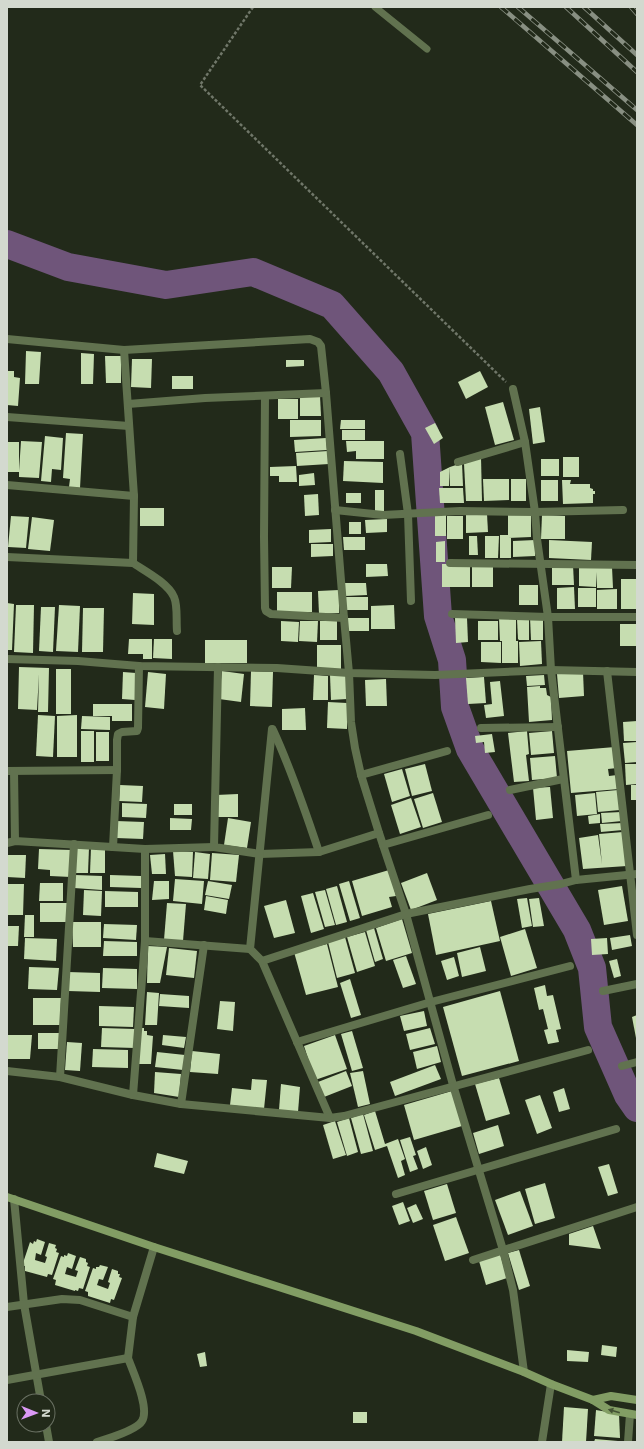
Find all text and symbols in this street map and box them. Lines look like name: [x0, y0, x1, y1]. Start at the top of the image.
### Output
north arrow: [16, 1393, 56, 1433]
one-way arrow: [608, 1407, 620, 1413]
text: N: [39, 1409, 53, 1417]

